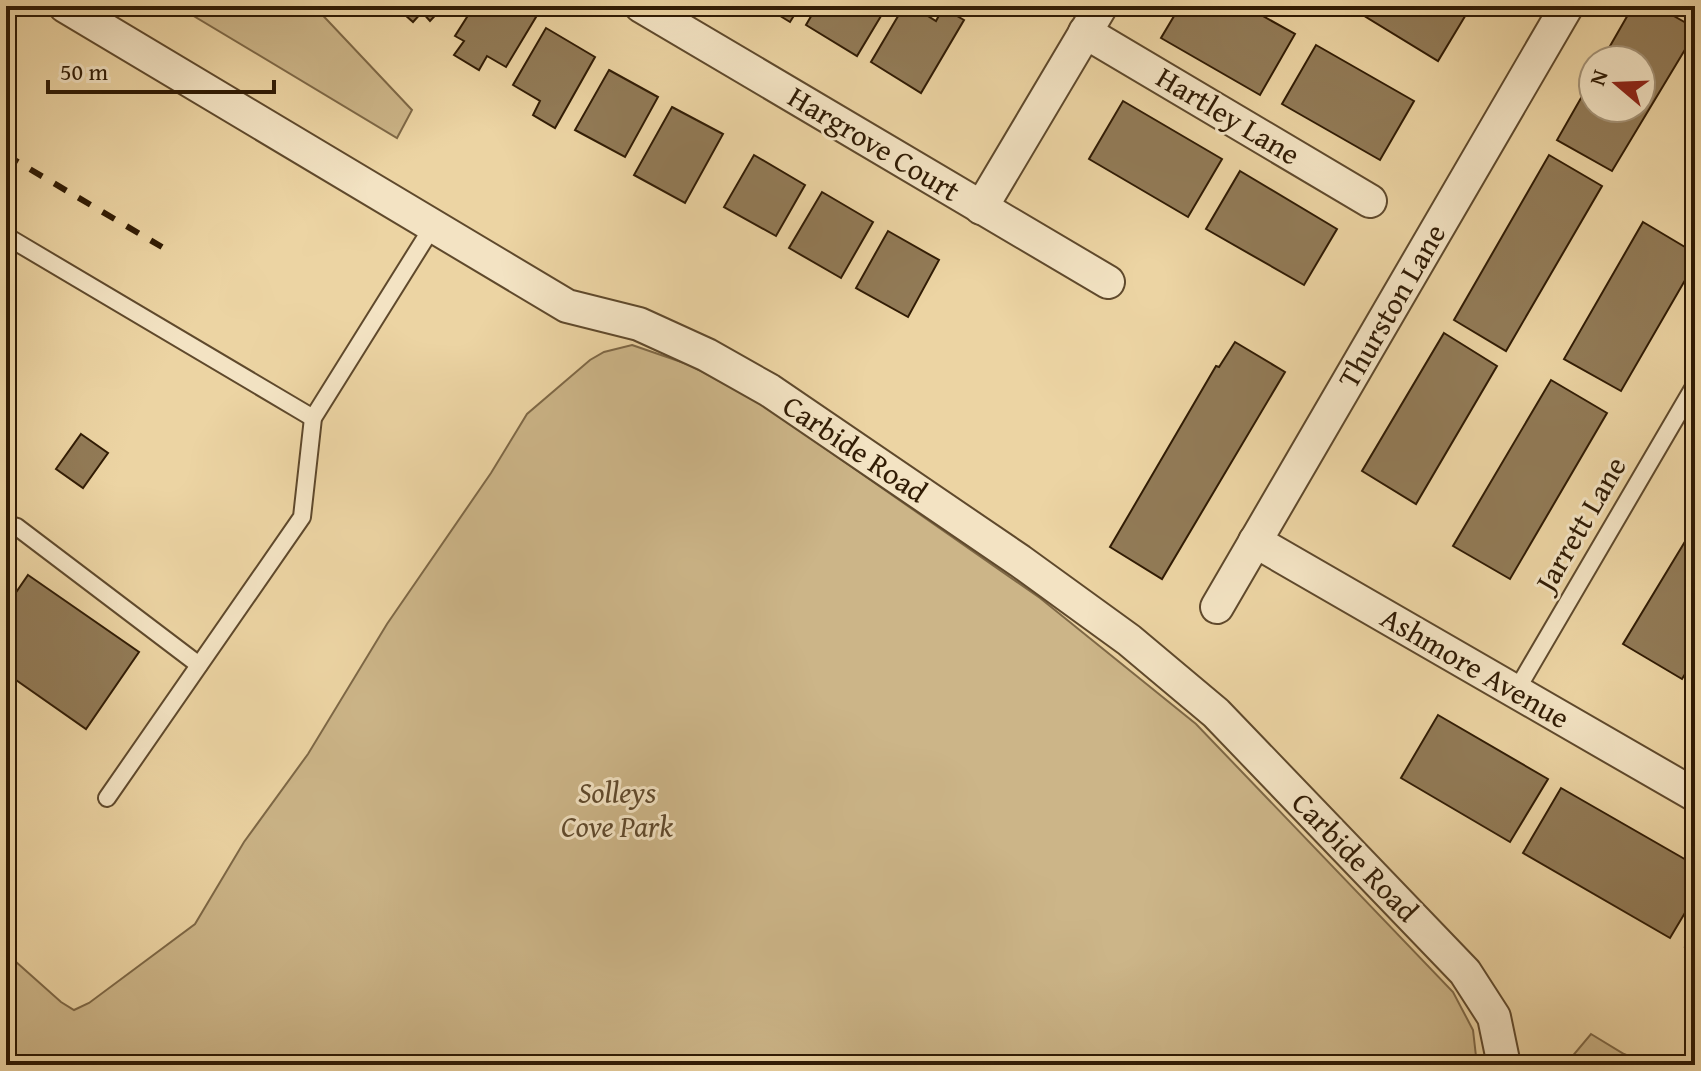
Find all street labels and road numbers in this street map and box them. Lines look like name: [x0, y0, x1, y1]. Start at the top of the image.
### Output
street label: Hartley Lane: [1148, 55, 1309, 175]
street label: Hargrove Court: [780, 74, 969, 212]
street label: Thurston Lane: [1326, 215, 1456, 396]
street label: Carbide Road: [774, 383, 937, 513]
street label: Jarrett Lane: [1522, 448, 1637, 603]
street label: Ashmore Avenue: [1373, 595, 1578, 739]
street label: Carbide Road: [1282, 781, 1429, 931]

